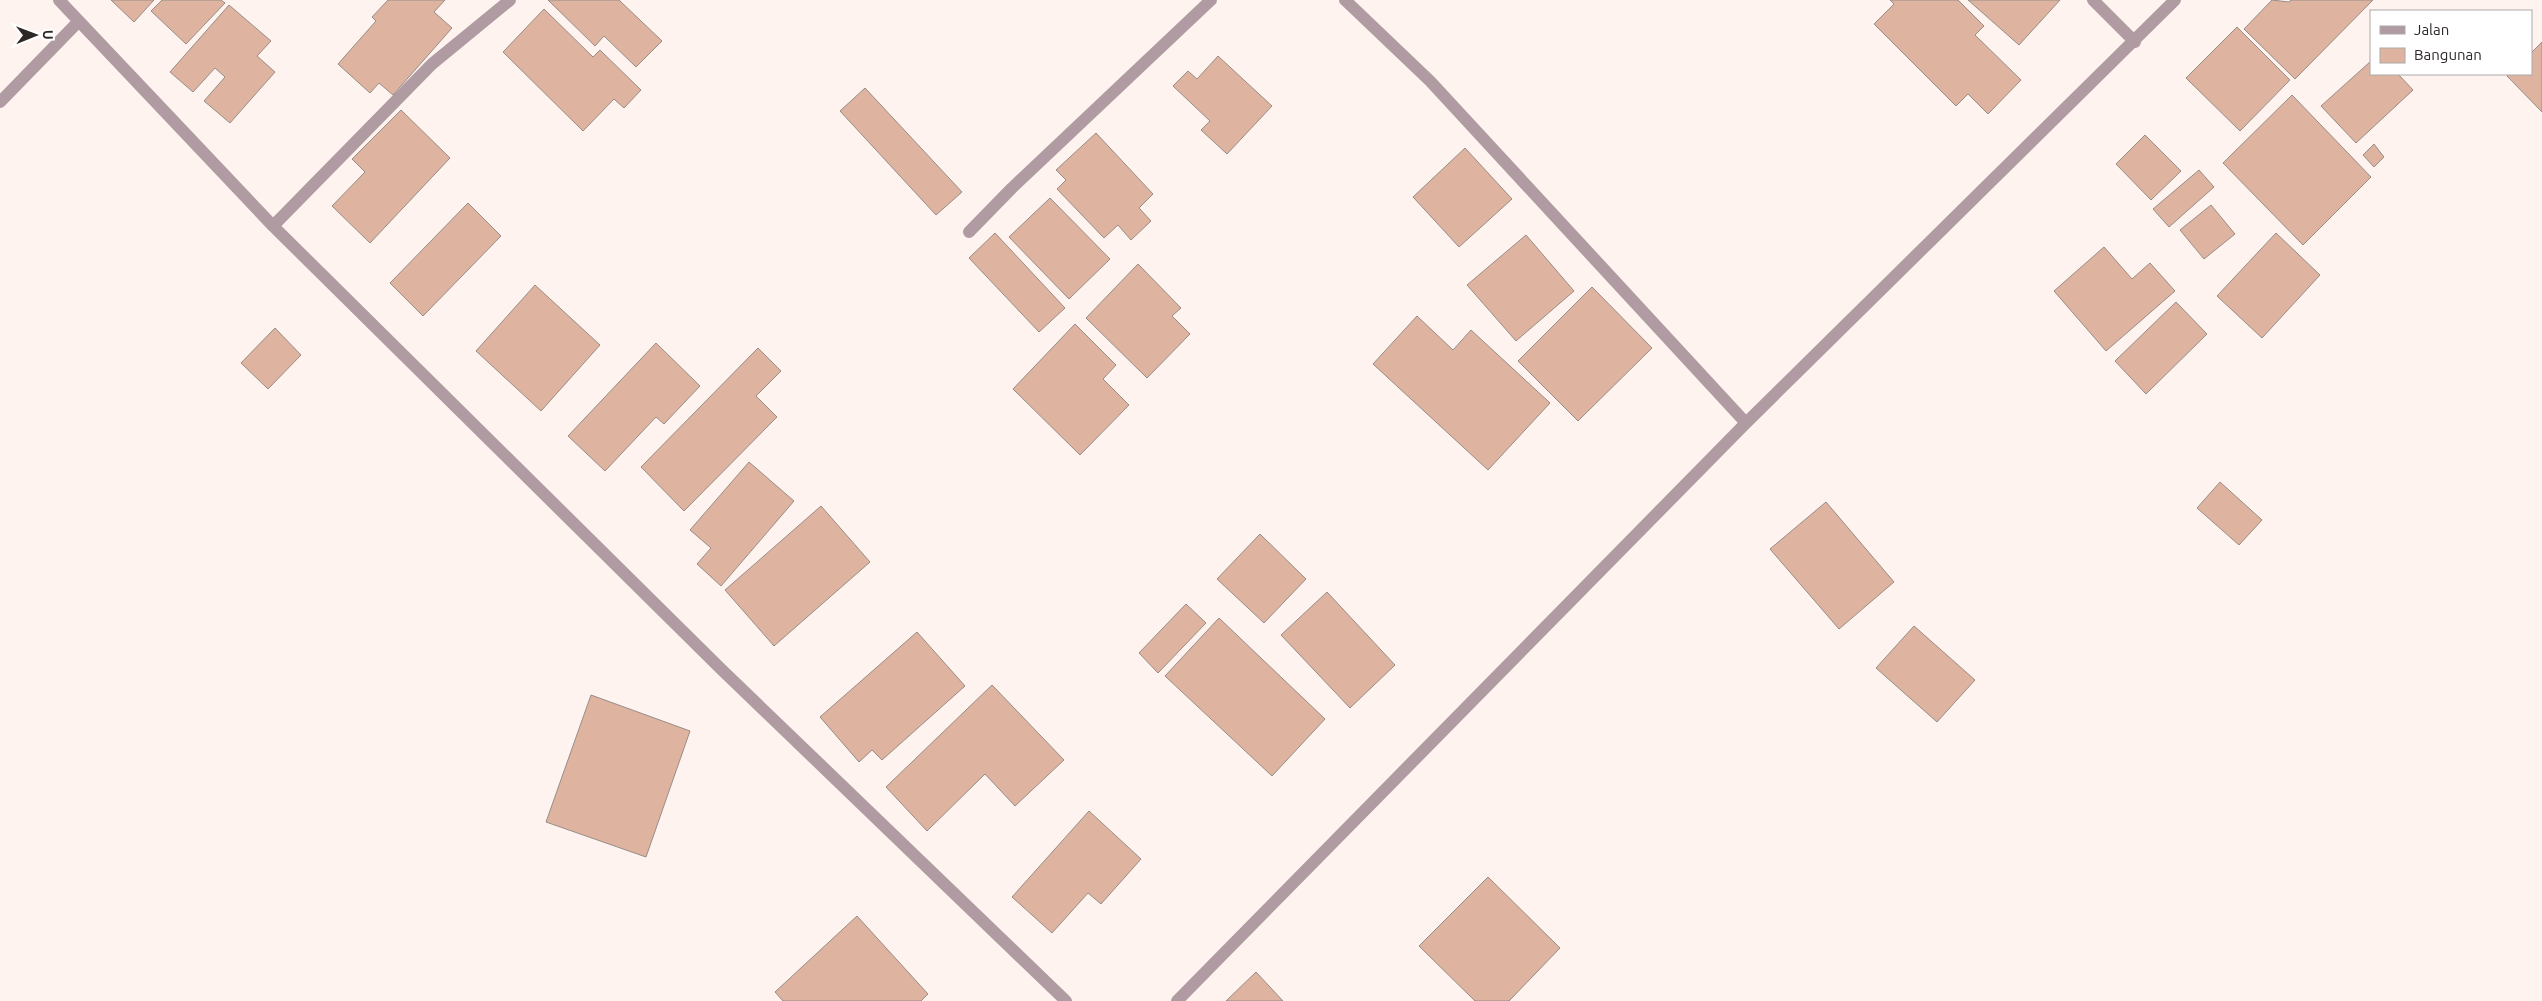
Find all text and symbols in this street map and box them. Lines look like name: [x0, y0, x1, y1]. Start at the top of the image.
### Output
north arrow: [10, 10, 60, 60]
legend: [2370, 10, 2532, 75]
text: Jalan: [2414, 21, 2449, 38]
text: U: [40, 30, 56, 40]
text: Bangunan: [2414, 46, 2482, 63]

